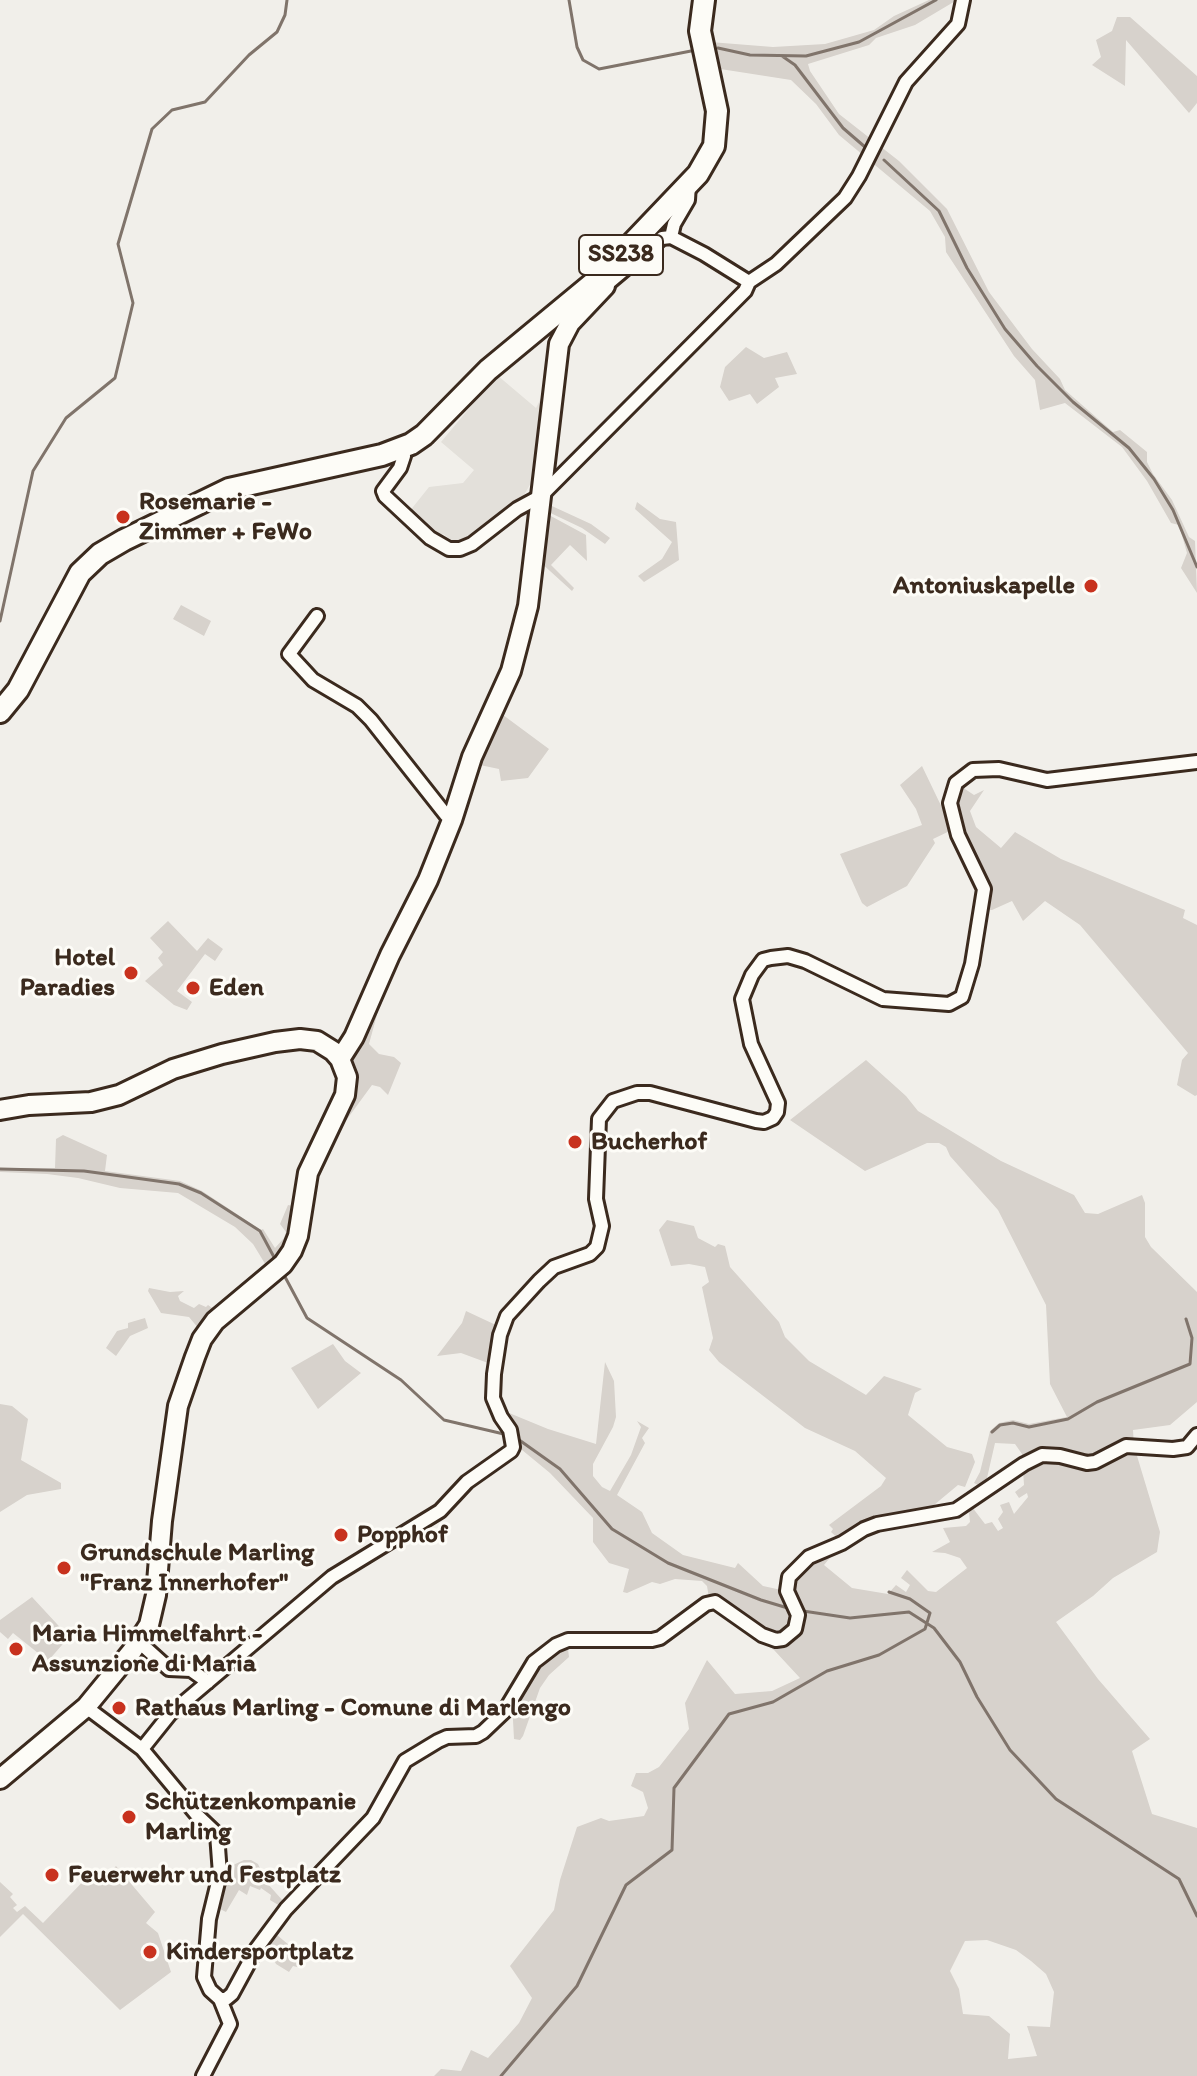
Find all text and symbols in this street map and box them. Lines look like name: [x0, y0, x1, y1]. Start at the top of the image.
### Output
road number: SS238: [579, 235, 663, 275]
place label: Rosemarie - Zimmer + FeWo: [139, 486, 312, 548]
marker: Rosemarie - Zimmer + FeWo: [114, 508, 132, 526]
place label: Antoniuskapelle: [893, 570, 1075, 602]
marker: Antoniuskapelle: [1082, 577, 1100, 595]
place label: Hotel Paradies: [20, 942, 115, 1004]
marker: Hotel Paradies: [122, 964, 140, 982]
place label: Eden: [209, 972, 264, 1004]
marker: Eden: [184, 979, 202, 997]
place label: Bucherhof: [591, 1126, 707, 1158]
marker: Bucherhof: [566, 1133, 584, 1151]
place label: Popphof: [357, 1519, 448, 1551]
marker: Popphof: [332, 1526, 350, 1544]
place label: Grundschule Marling "Franz Innerhofer": [80, 1537, 314, 1598]
marker: Grundschule Marling "Franz Innerhofer": [55, 1559, 73, 1577]
place label: Maria Himmelfahrt - Assunzione di Maria: [32, 1618, 262, 1680]
marker: Maria Himmelfahrt - Assunzione di Maria: [7, 1640, 25, 1658]
place label: Rathaus Marling - Comune di Marlengo: [135, 1692, 571, 1724]
marker: Rathaus Marling - Comune di Marlengo: [110, 1699, 128, 1717]
place label: Schützenkompanie Marling: [145, 1786, 356, 1848]
marker: Schützenkompanie Marling: [120, 1808, 138, 1826]
place label: Feuerwehr und Festplatz: [68, 1859, 341, 1891]
marker: Feuerwehr und Festplatz: [43, 1866, 61, 1884]
place label: Kindersportplatz: [166, 1936, 353, 1968]
marker: Kindersportplatz: [141, 1943, 159, 1961]

